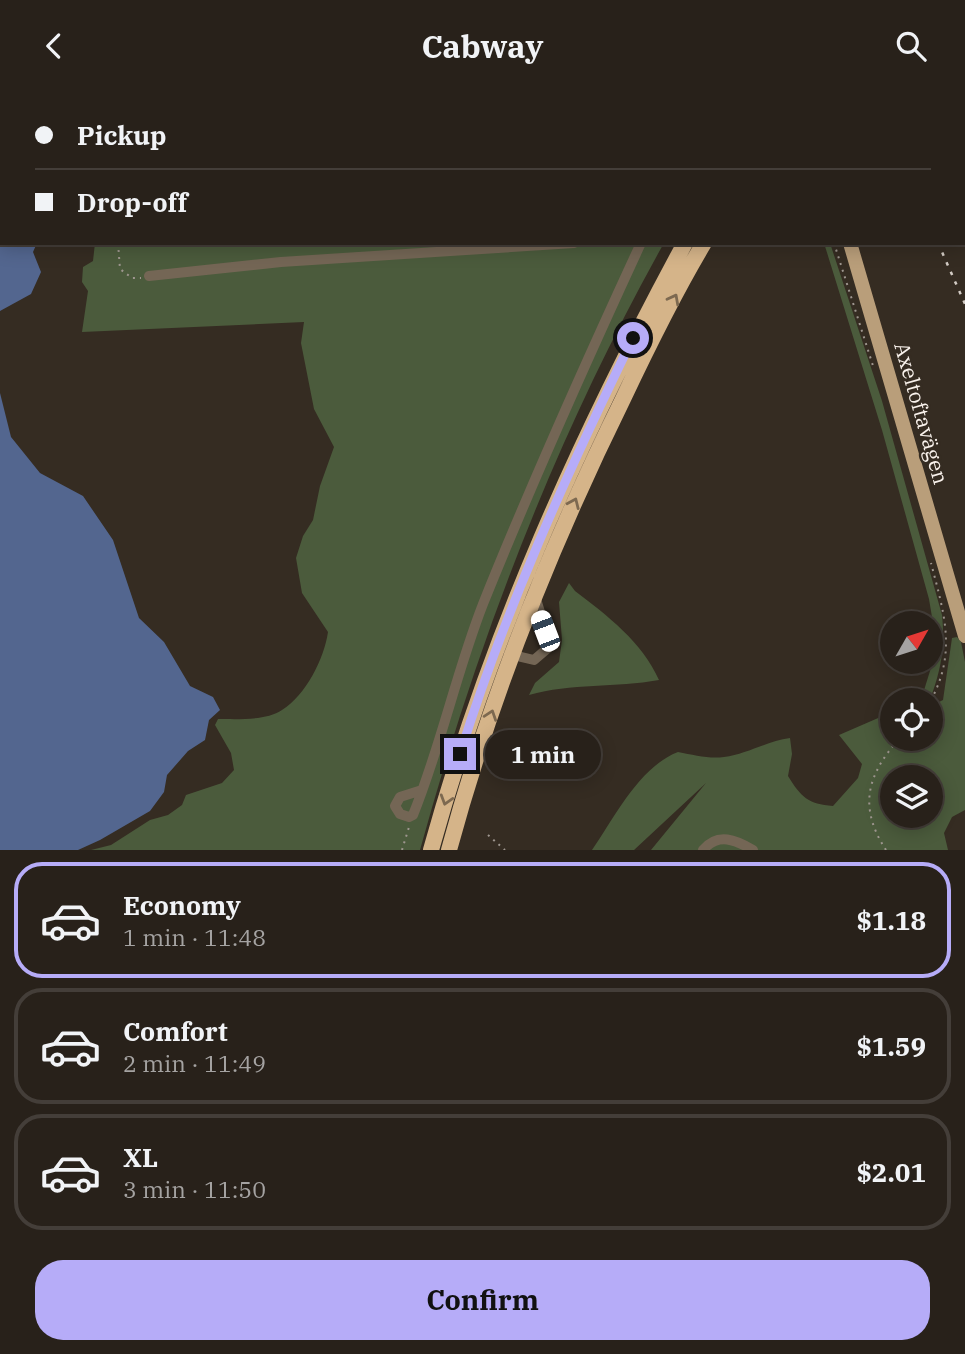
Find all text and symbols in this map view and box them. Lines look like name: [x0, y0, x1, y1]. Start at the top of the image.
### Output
text: Cabway: [421, 25, 544, 67]
icon: back: [35, 27, 73, 65]
icon: search: [892, 27, 930, 65]
text: Pickup: [77, 118, 167, 152]
text: Drop-off: [77, 185, 188, 219]
one-way arrow: [666, 293, 679, 306]
route start: [617, 322, 649, 354]
street label: Axeltoftavägen: [888, 339, 956, 487]
one-way arrow: [566, 498, 580, 510]
car: [528, 608, 563, 654]
north arrow: [880, 611, 943, 674]
map controls: [880, 611, 943, 828]
button: locate: [880, 688, 943, 751]
one-way arrow: [483, 709, 497, 721]
callout: 1 min: [484, 729, 600, 779]
route end: [444, 738, 476, 770]
text: 1 min: [511, 739, 575, 769]
button: layers: [880, 765, 943, 828]
one-way arrow: [439, 794, 454, 806]
text: Economy: [123, 888, 241, 922]
icon: car: [39, 889, 102, 952]
text: $1.18: [856, 903, 926, 937]
text: 1 min · 11:48: [123, 922, 266, 952]
text: Comfort: [123, 1014, 228, 1048]
icon: car: [39, 1015, 102, 1078]
text: $1.59: [856, 1029, 926, 1063]
text: 2 min · 11:49: [123, 1048, 266, 1078]
text: XL: [123, 1140, 158, 1174]
icon: car: [39, 1141, 102, 1204]
text: $2.01: [856, 1155, 926, 1189]
text: 3 min · 11:50: [123, 1174, 266, 1204]
button: Confirm: [35, 1260, 930, 1340]

